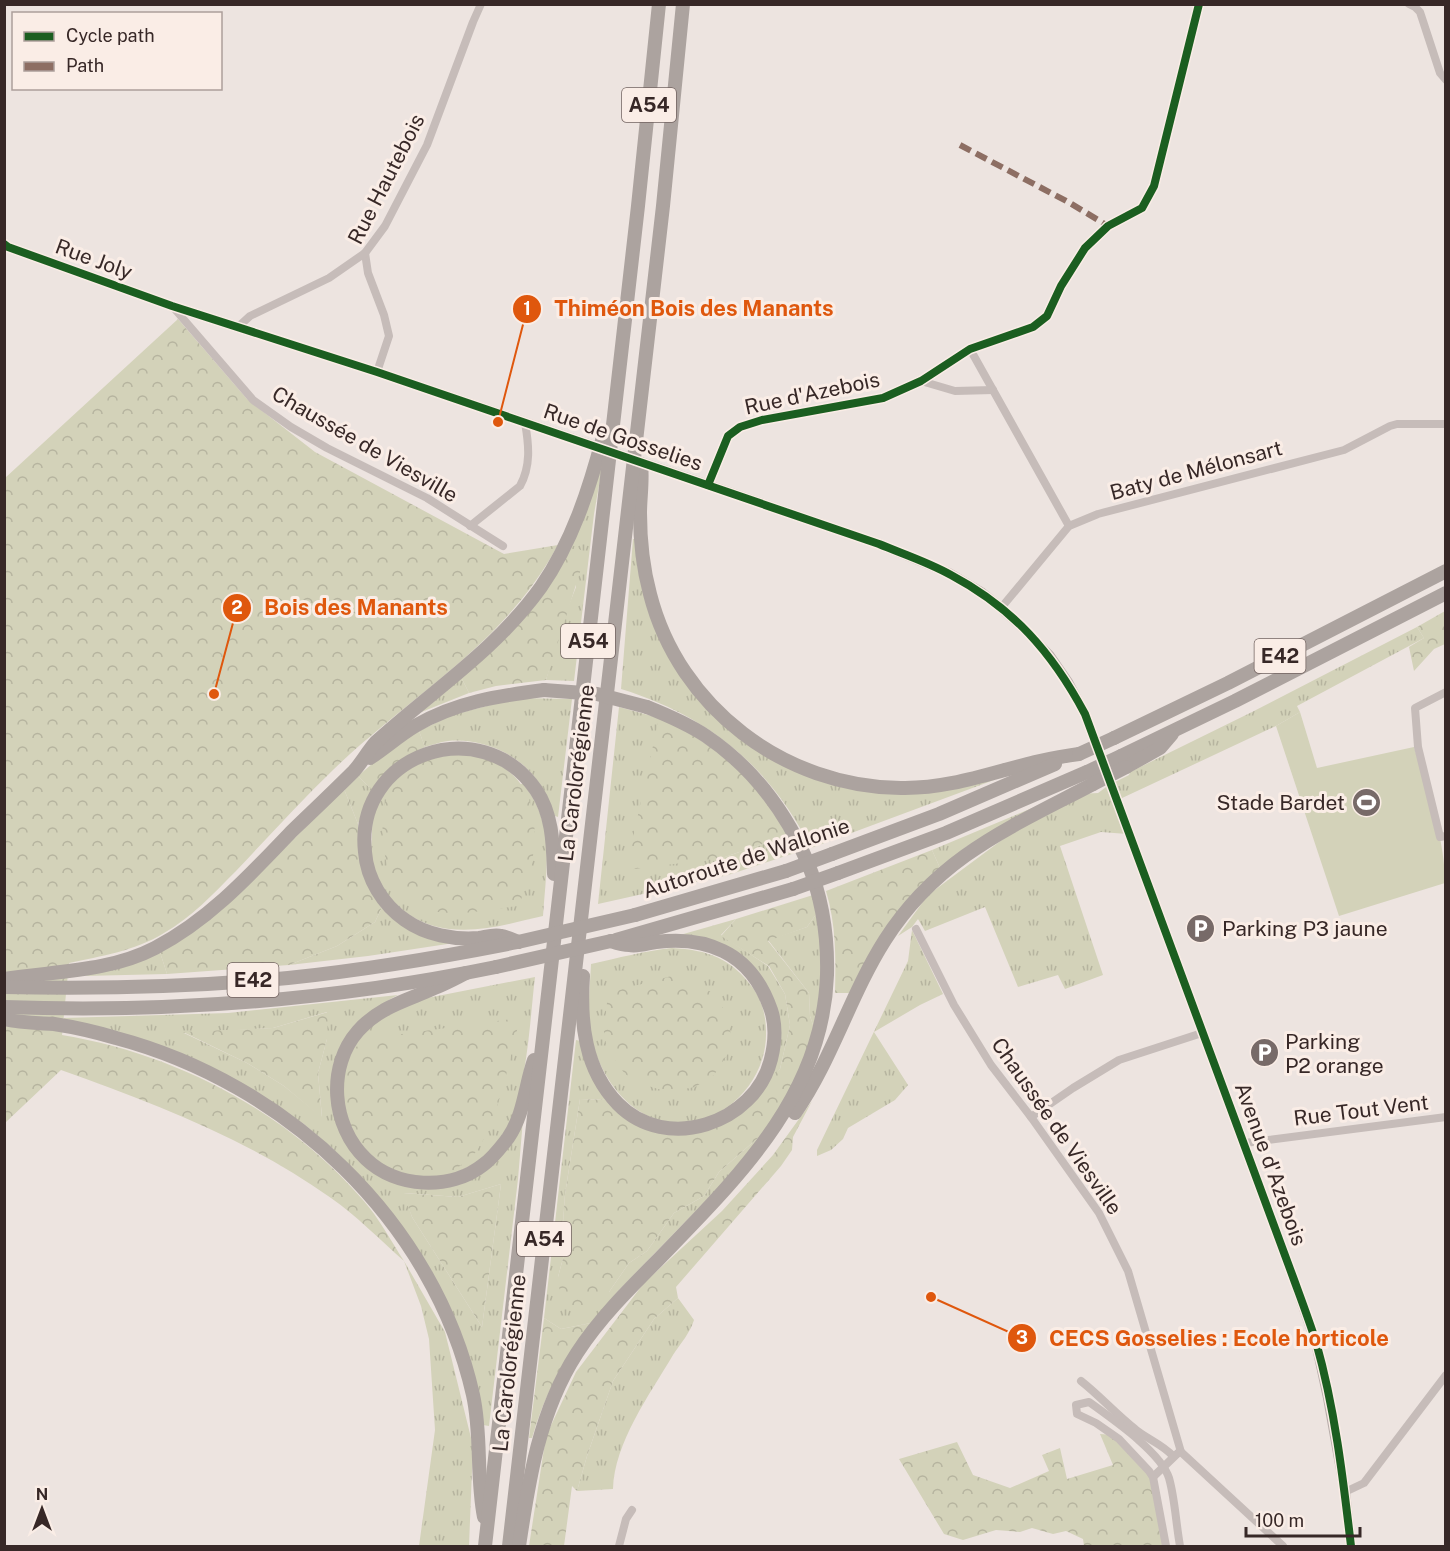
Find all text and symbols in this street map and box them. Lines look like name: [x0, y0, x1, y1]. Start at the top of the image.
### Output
legend: [12, 12, 222, 90]
text: Cycle path: [66, 25, 155, 46]
text: Path: [66, 55, 104, 76]
road number: A54: [622, 88, 676, 122]
street label: Rue Hautebois: [342, 110, 430, 248]
street label: Rue Joly: [52, 234, 136, 284]
callout: Thiméon Bois des Manants: [512, 289, 846, 329]
text: Thiméon Bois des Manants: [554, 295, 834, 321]
text: 1: [523, 298, 531, 319]
street label: Rue d'Azebois: [742, 366, 882, 420]
street label: Chaussée de Viesville: [268, 381, 462, 507]
street label: Rue de Gosselies: [540, 398, 706, 476]
street label: Baty de Mélonsart: [1107, 435, 1285, 505]
callout: Bois des Manants: [222, 588, 461, 628]
text: Bois des Manants: [264, 594, 448, 620]
text: 2: [231, 597, 243, 618]
road number: A54: [561, 624, 615, 658]
road number: E42: [1254, 639, 1306, 673]
street label: La Carolorégienne: [553, 683, 599, 863]
sports icon: Stade Bardet: [1350, 786, 1382, 818]
place label: Stade Bardet: [1216, 790, 1345, 815]
street label: Autoroute de Wallonie: [640, 813, 852, 903]
parking icon: Parking P3 jaune: [1185, 912, 1217, 944]
place label: Parking P3 jaune: [1222, 916, 1388, 941]
road number: E42: [228, 963, 278, 997]
place label: Parking P2 orange: [1285, 1029, 1384, 1078]
street label: Chaussée de Viesville: [986, 1033, 1128, 1219]
parking icon: Parking P2 orange: [1248, 1037, 1280, 1069]
street label: Avenue d'Azebois: [1230, 1079, 1312, 1249]
street label: Rue Tout Vent: [1292, 1089, 1430, 1131]
road number: A54: [517, 1222, 571, 1256]
street label: La Carolorégienne: [487, 1273, 531, 1453]
callout: CECS Gosselies : Ecole horticole: [1007, 1318, 1401, 1358]
text: CECS Gosselies : Ecole horticole: [1049, 1325, 1389, 1351]
text: 3: [1016, 1327, 1028, 1348]
north arrow: [12, 1479, 72, 1539]
text: N: [36, 1485, 48, 1504]
scale bar: [1246, 1500, 1360, 1538]
text: 100 m: [1255, 1510, 1304, 1531]

